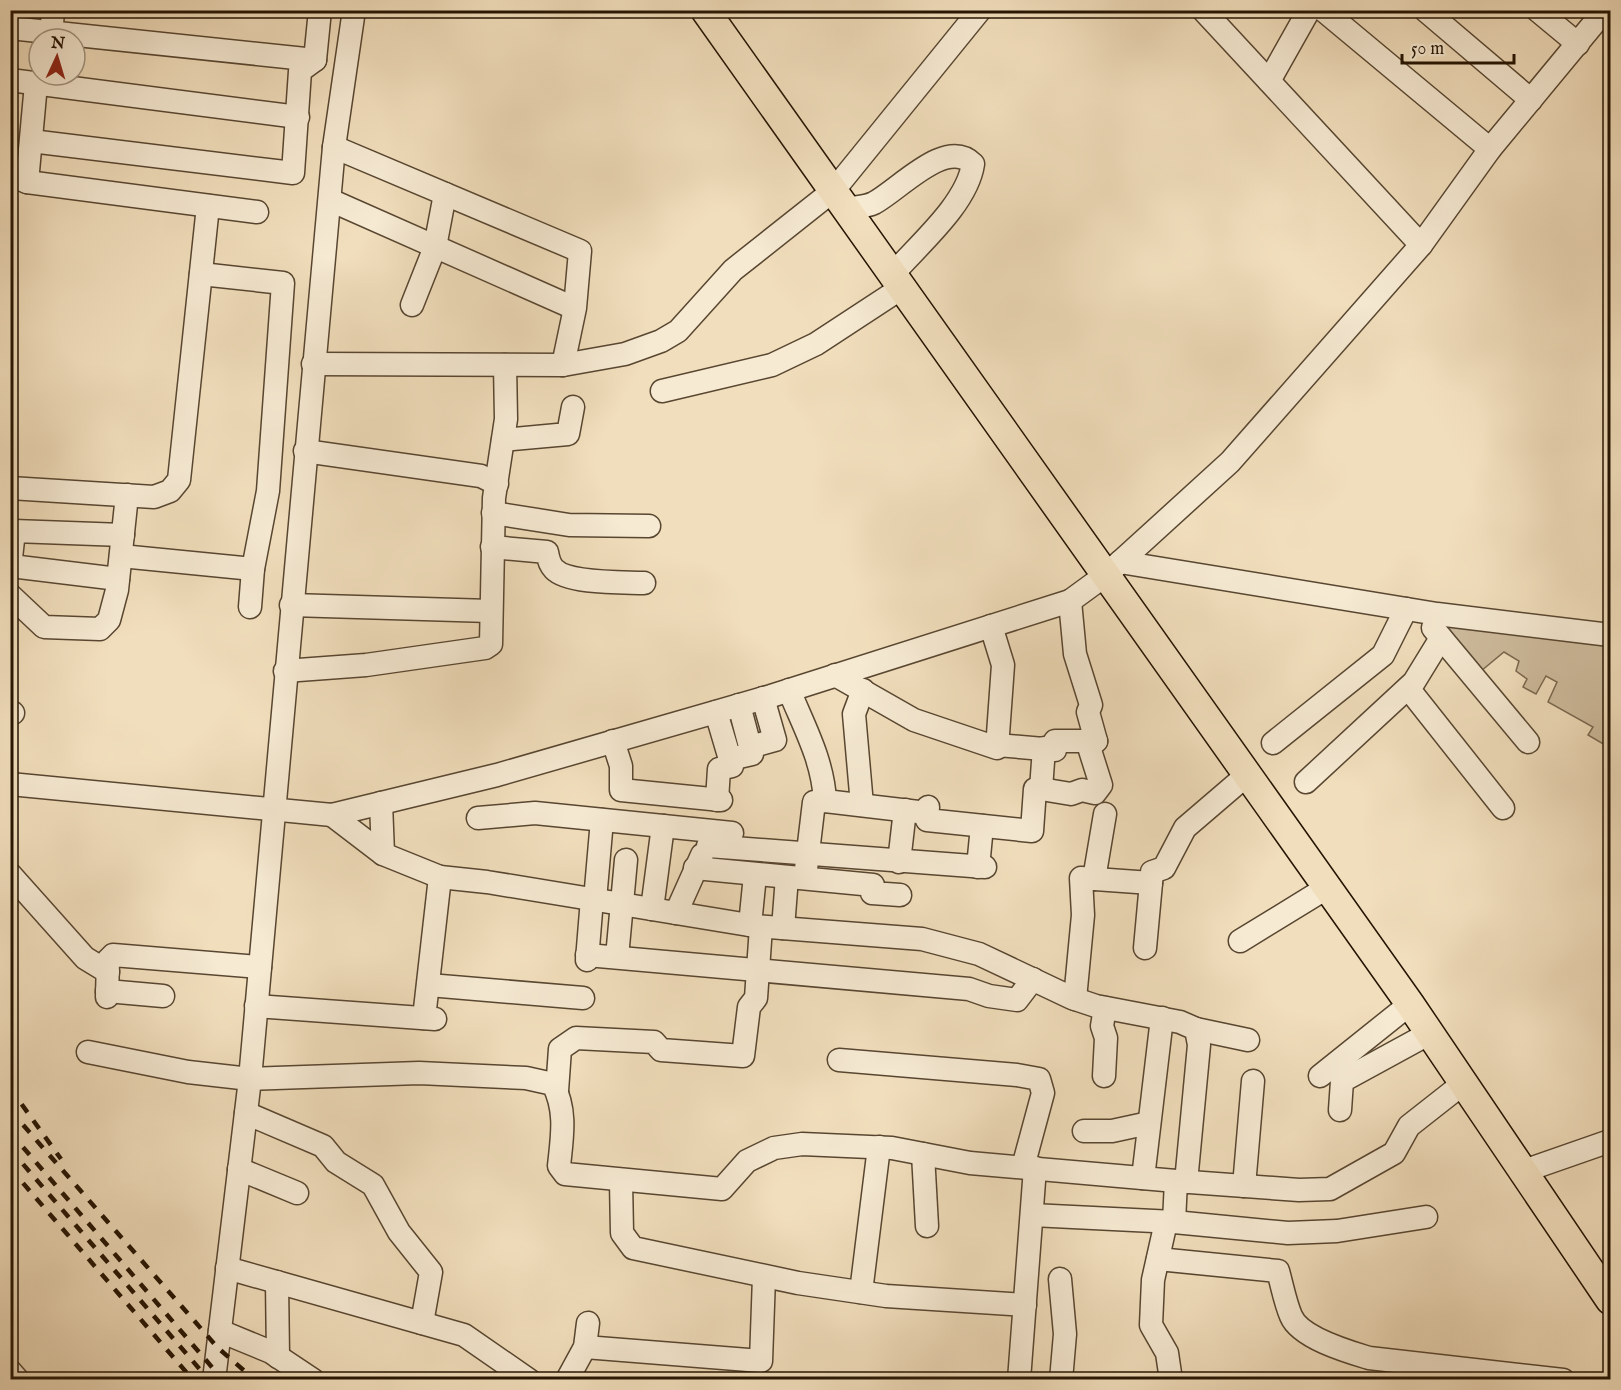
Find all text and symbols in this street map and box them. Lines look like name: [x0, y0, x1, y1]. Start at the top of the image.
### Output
north arrow: [27, 27, 87, 87]
scale bar: [1402, 27, 1514, 65]
text: N: [49, 34, 66, 55]
text: 50 m: [1411, 38, 1444, 61]

